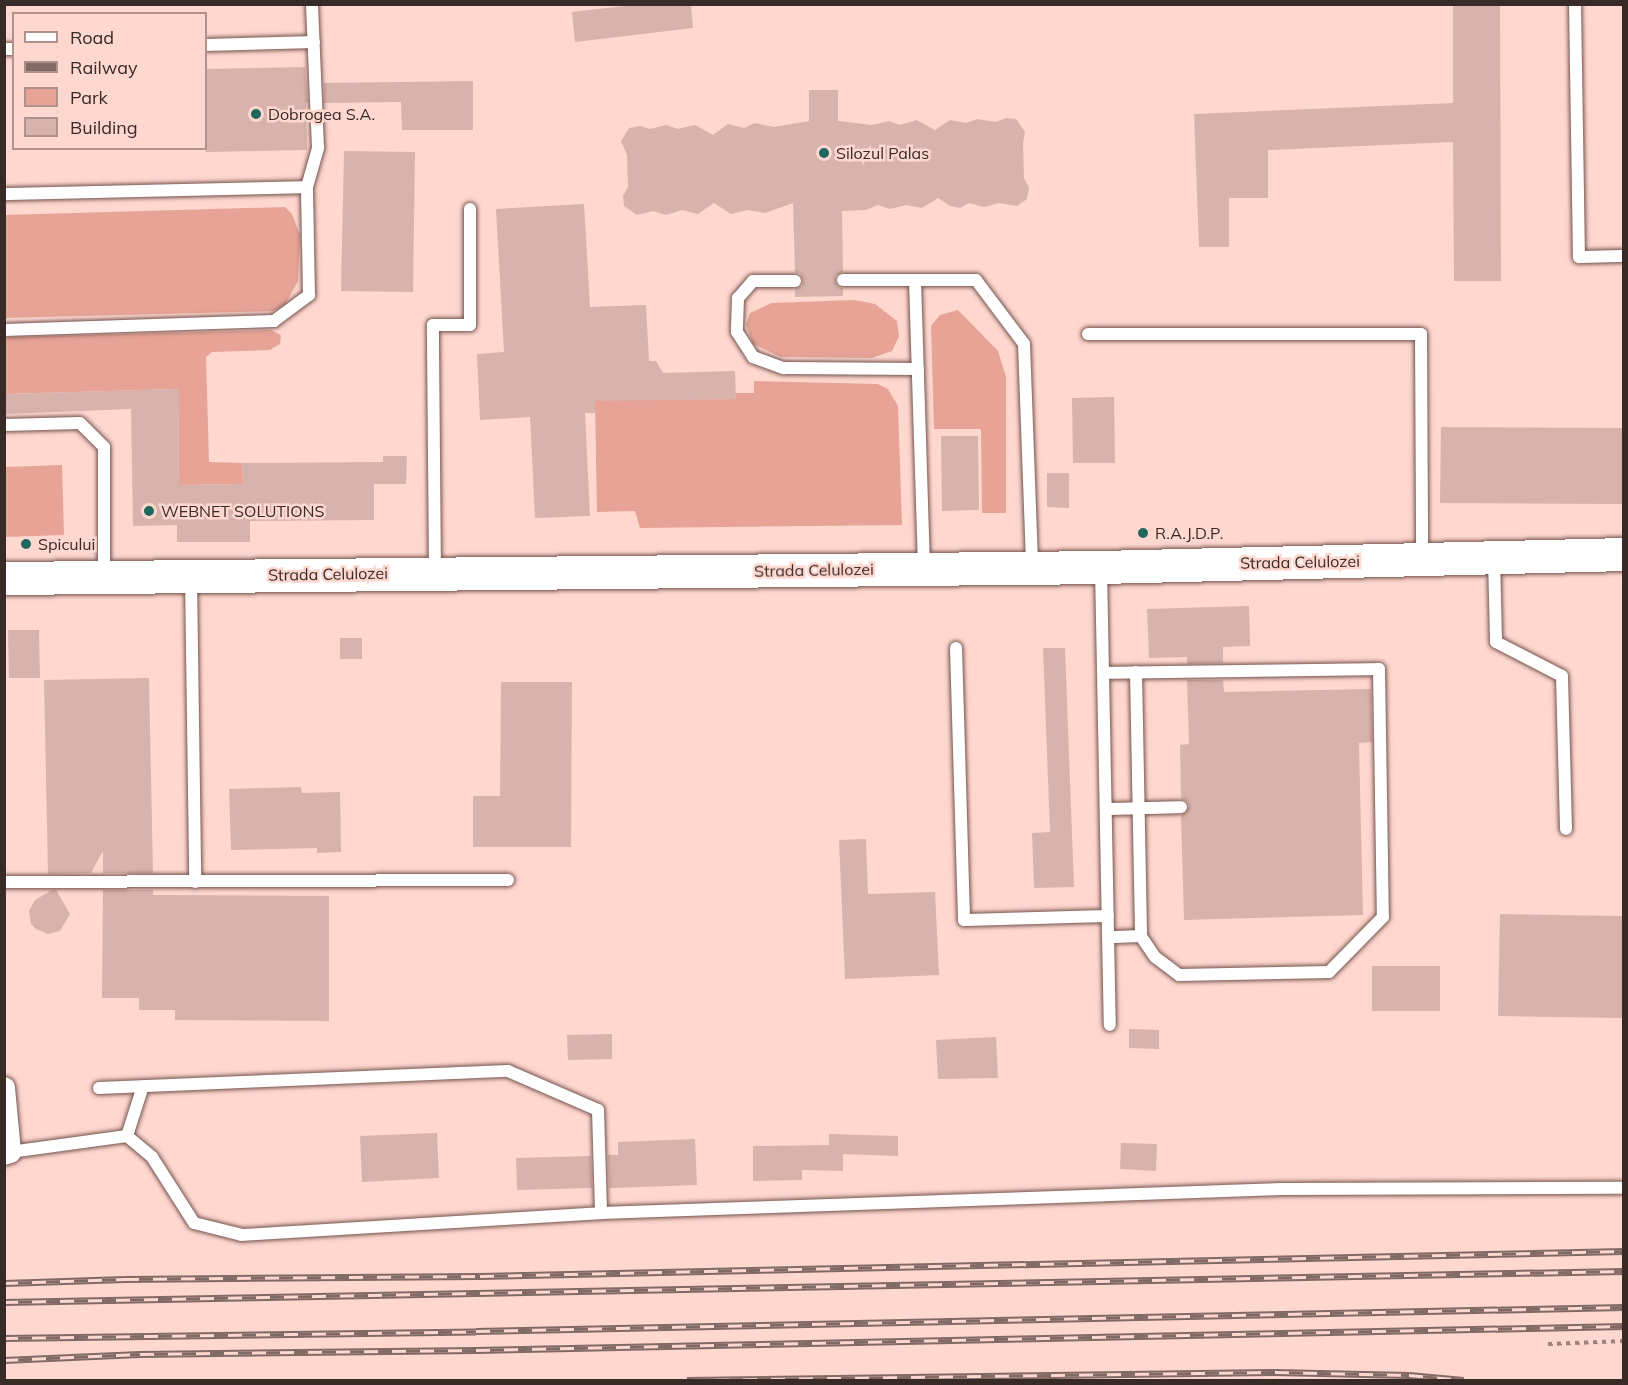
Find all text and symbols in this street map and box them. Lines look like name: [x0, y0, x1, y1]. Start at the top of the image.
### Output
legend: [12, 12, 207, 150]
text: Road: [70, 26, 114, 49]
text: Railway: [70, 56, 138, 79]
text: Park: [70, 86, 108, 109]
place label: Dobrogea S.A.: [268, 104, 375, 124]
marker: Dobrogea S.A.: [249, 107, 263, 121]
text: Building: [70, 116, 138, 139]
place label: Silozul Palas: [836, 143, 929, 163]
marker: Silozul Palas: [817, 146, 831, 160]
place label: WEBNET SOLUTIONS: [161, 501, 324, 521]
marker: WEBNET SOLUTIONS: [142, 504, 156, 518]
place label: R.A.J.D.P.: [1155, 523, 1223, 543]
marker: R.A.J.D.P.: [1136, 526, 1150, 540]
place label: Spicului: [38, 534, 95, 554]
marker: Spicului: [19, 537, 33, 551]
street label: Strada Celulozei: [1240, 551, 1360, 573]
street label: Strada Celulozei: [754, 559, 874, 581]
street label: Strada Celulozei: [268, 563, 388, 585]

